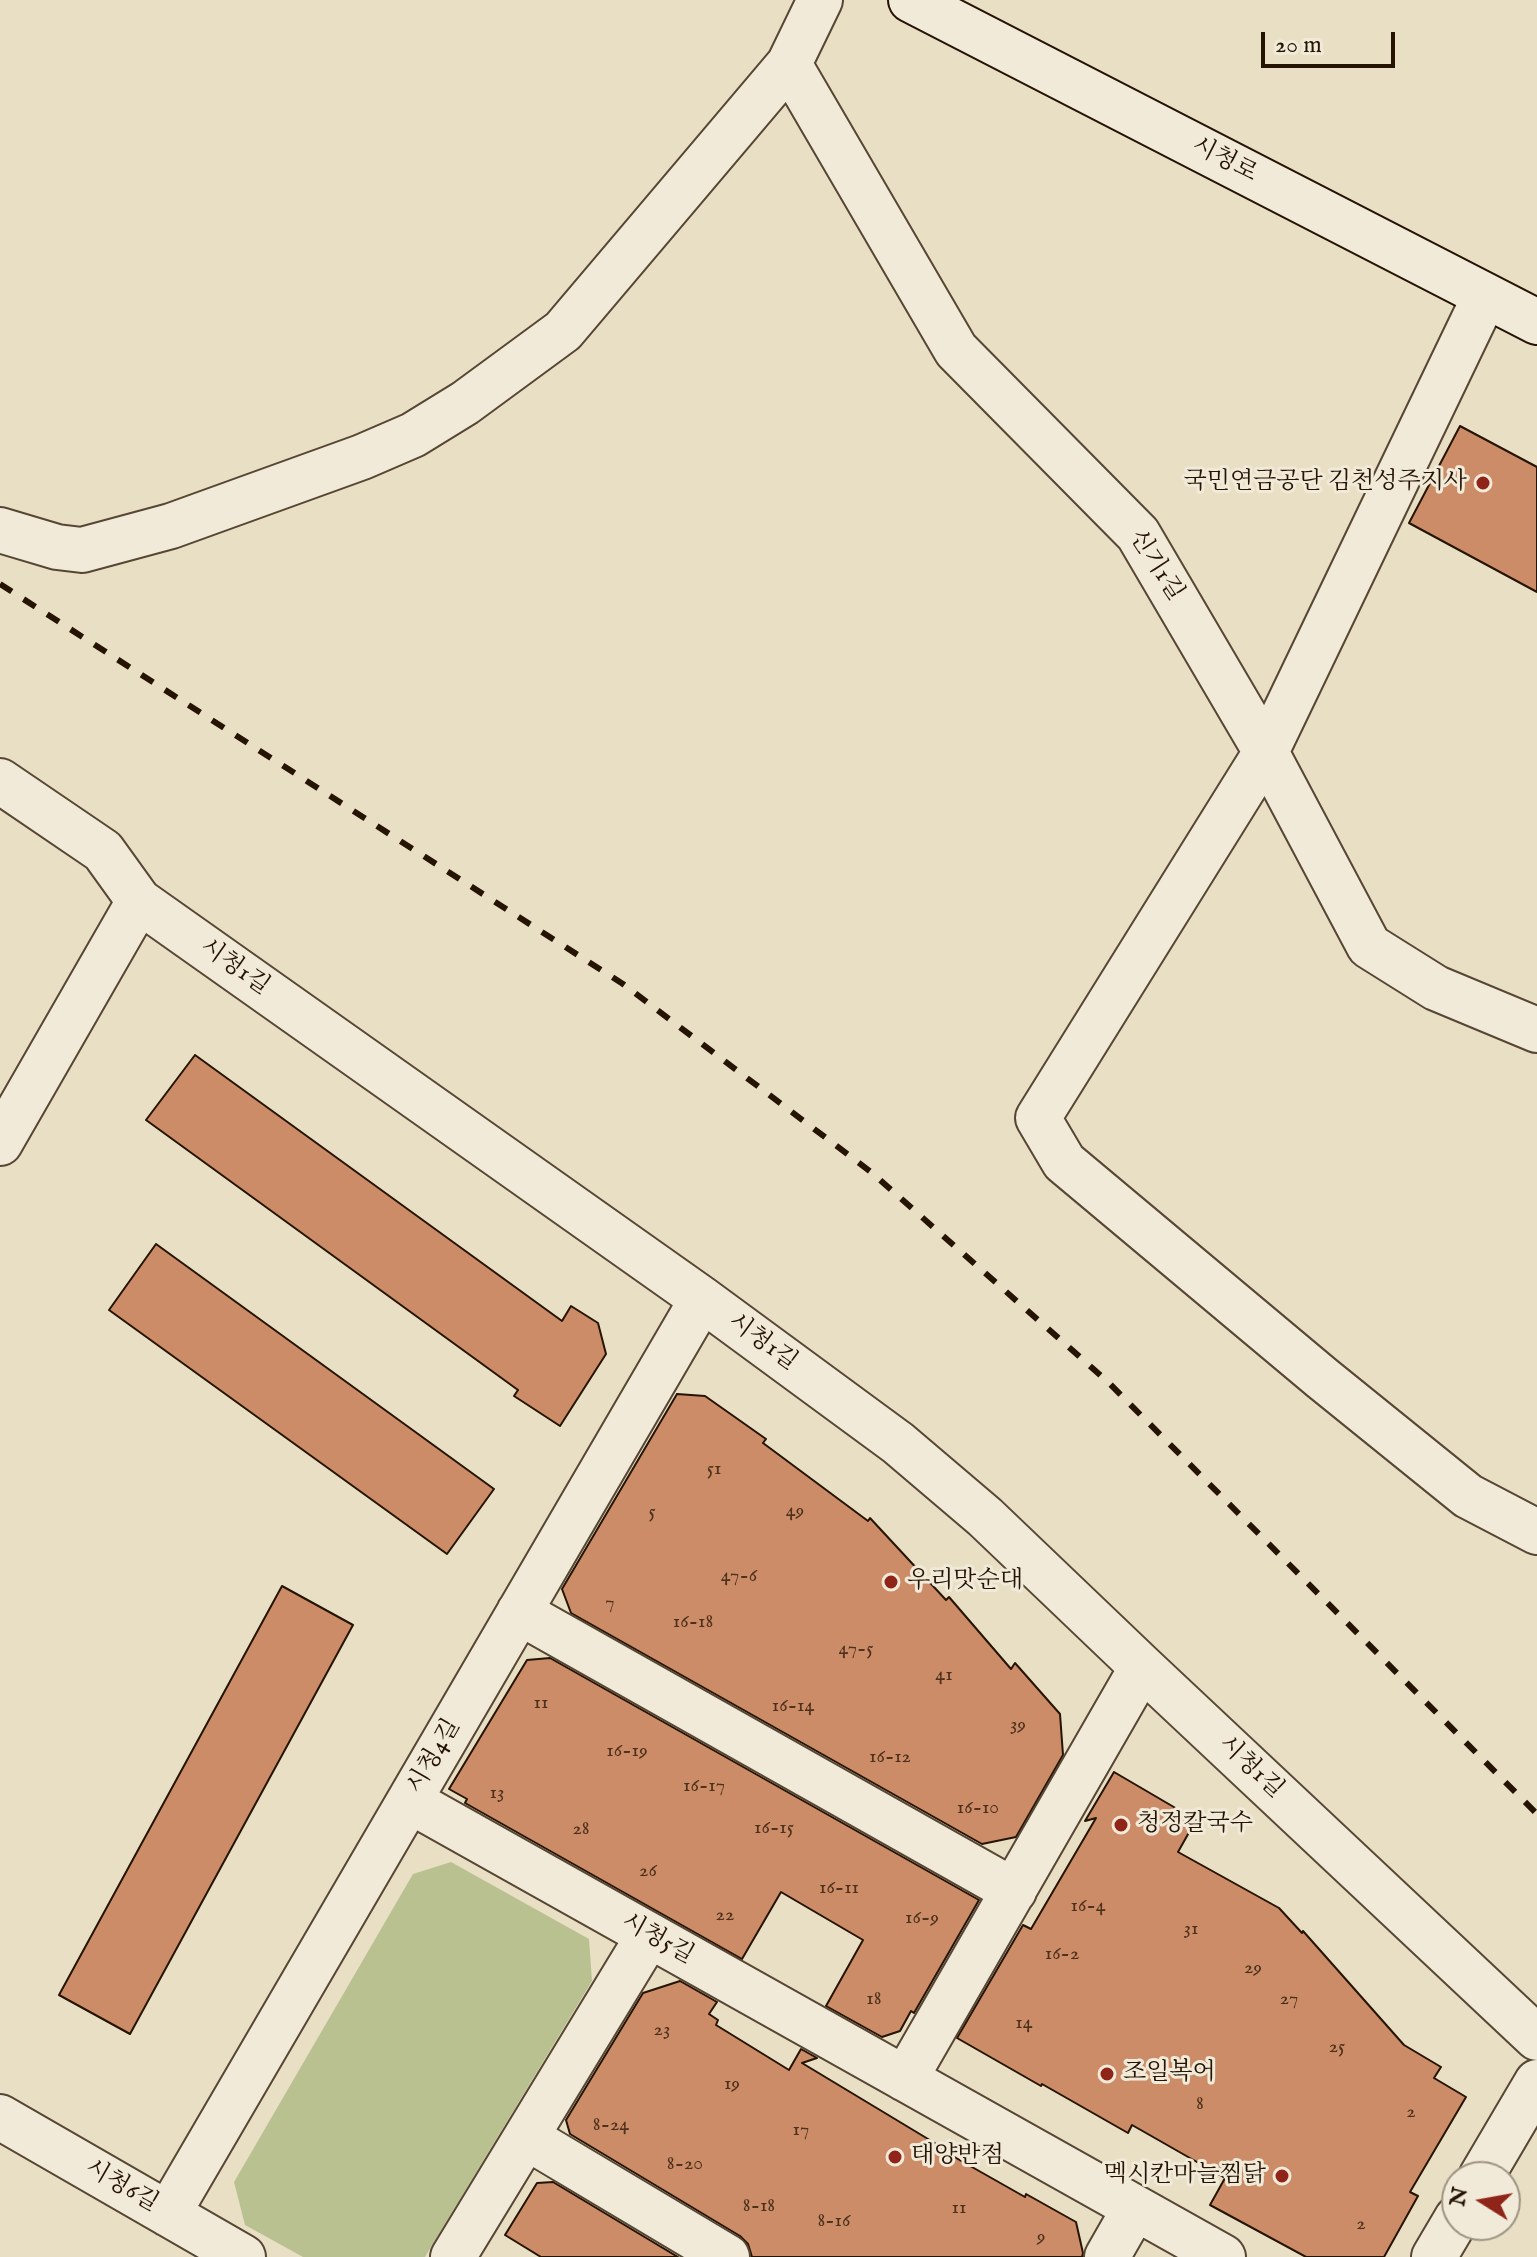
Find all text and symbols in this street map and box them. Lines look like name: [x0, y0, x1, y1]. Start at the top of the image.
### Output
scale bar: [1265, 16, 1399, 66]
text: 20 m: [1275, 30, 1322, 61]
street label: 시청로: [1186, 132, 1262, 190]
place label: 국민연금공단 김천성주지사: [1184, 469, 1467, 497]
marker: 국민연금공단 김천성주지사: [1474, 474, 1492, 492]
street label: 신기1길: [1122, 525, 1188, 607]
street label: 시청1길: [194, 934, 274, 1002]
street label: 시청1길: [722, 1308, 802, 1378]
house number: 51: [707, 1458, 721, 1482]
house number: 49: [786, 1500, 804, 1524]
house number: 5: [648, 1501, 656, 1525]
house number: 47-6: [721, 1565, 757, 1589]
place label: 우리맛순대: [907, 1568, 1023, 1596]
marker: 우리맛순대: [882, 1573, 900, 1591]
house number: 7: [605, 1592, 615, 1616]
house number: 16-18: [673, 1611, 713, 1635]
house number: 47-5: [838, 1638, 874, 1662]
house number: 41: [935, 1664, 953, 1688]
house number: 11: [534, 1692, 548, 1716]
house number: 16-14: [772, 1695, 814, 1719]
house number: 39: [1010, 1714, 1026, 1738]
street label: 시청4길: [402, 1715, 468, 1799]
street label: 시청1길: [1211, 1731, 1289, 1805]
house number: 16-19: [606, 1740, 648, 1764]
house number: 16-12: [869, 1746, 911, 1770]
house number: 16-17: [683, 1775, 725, 1799]
house number: 13: [490, 1782, 504, 1806]
house number: 16-10: [957, 1797, 999, 1821]
place label: 청정칼국수: [1137, 1811, 1253, 1839]
marker: 청정칼국수: [1112, 1816, 1130, 1834]
house number: 16-15: [754, 1817, 794, 1841]
house number: 28: [572, 1818, 590, 1842]
house number: 26: [639, 1860, 657, 1884]
house number: 16-11: [819, 1877, 859, 1901]
house number: 16-4: [1071, 1895, 1105, 1919]
house number: 22: [716, 1904, 734, 1928]
house number: 16-9: [905, 1907, 939, 1931]
street label: 시청5길: [616, 1908, 698, 1972]
house number: 31: [1184, 1918, 1198, 1942]
house number: 16-2: [1045, 1943, 1079, 1967]
house number: 29: [1244, 1957, 1262, 1981]
house number: 18: [866, 1988, 882, 2012]
house number: 27: [1280, 1988, 1298, 2012]
house number: 14: [1015, 2012, 1033, 2036]
house number: 23: [654, 2019, 670, 2043]
house number: 25: [1329, 2036, 1345, 2060]
place label: 조일복어: [1123, 2060, 1216, 2088]
marker: 조일복어: [1098, 2065, 1116, 2083]
house number: 19: [724, 2073, 740, 2097]
house number: 8: [1196, 2093, 1204, 2117]
house number: 2: [1406, 2101, 1416, 2125]
house number: 8-24: [593, 2114, 629, 2138]
house number: 17: [793, 2119, 809, 2143]
place label: 태양반점: [911, 2143, 1004, 2171]
marker: 태양반점: [886, 2148, 904, 2166]
house number: 8-20: [667, 2153, 703, 2177]
street label: 시청6길: [79, 2155, 163, 2219]
north arrow: [1441, 2161, 1521, 2241]
place label: 멕시칸마늘찜닭: [1104, 2162, 1266, 2190]
marker: 멕시칸마늘찜닭: [1273, 2167, 1291, 2185]
text: N: [1444, 2185, 1475, 2209]
house number: 8-18: [743, 2195, 775, 2219]
house number: 11: [952, 2197, 966, 2221]
house number: 8-16: [817, 2210, 851, 2234]
house number: 2: [1356, 2213, 1366, 2237]
house number: 9: [1037, 2226, 1045, 2250]

